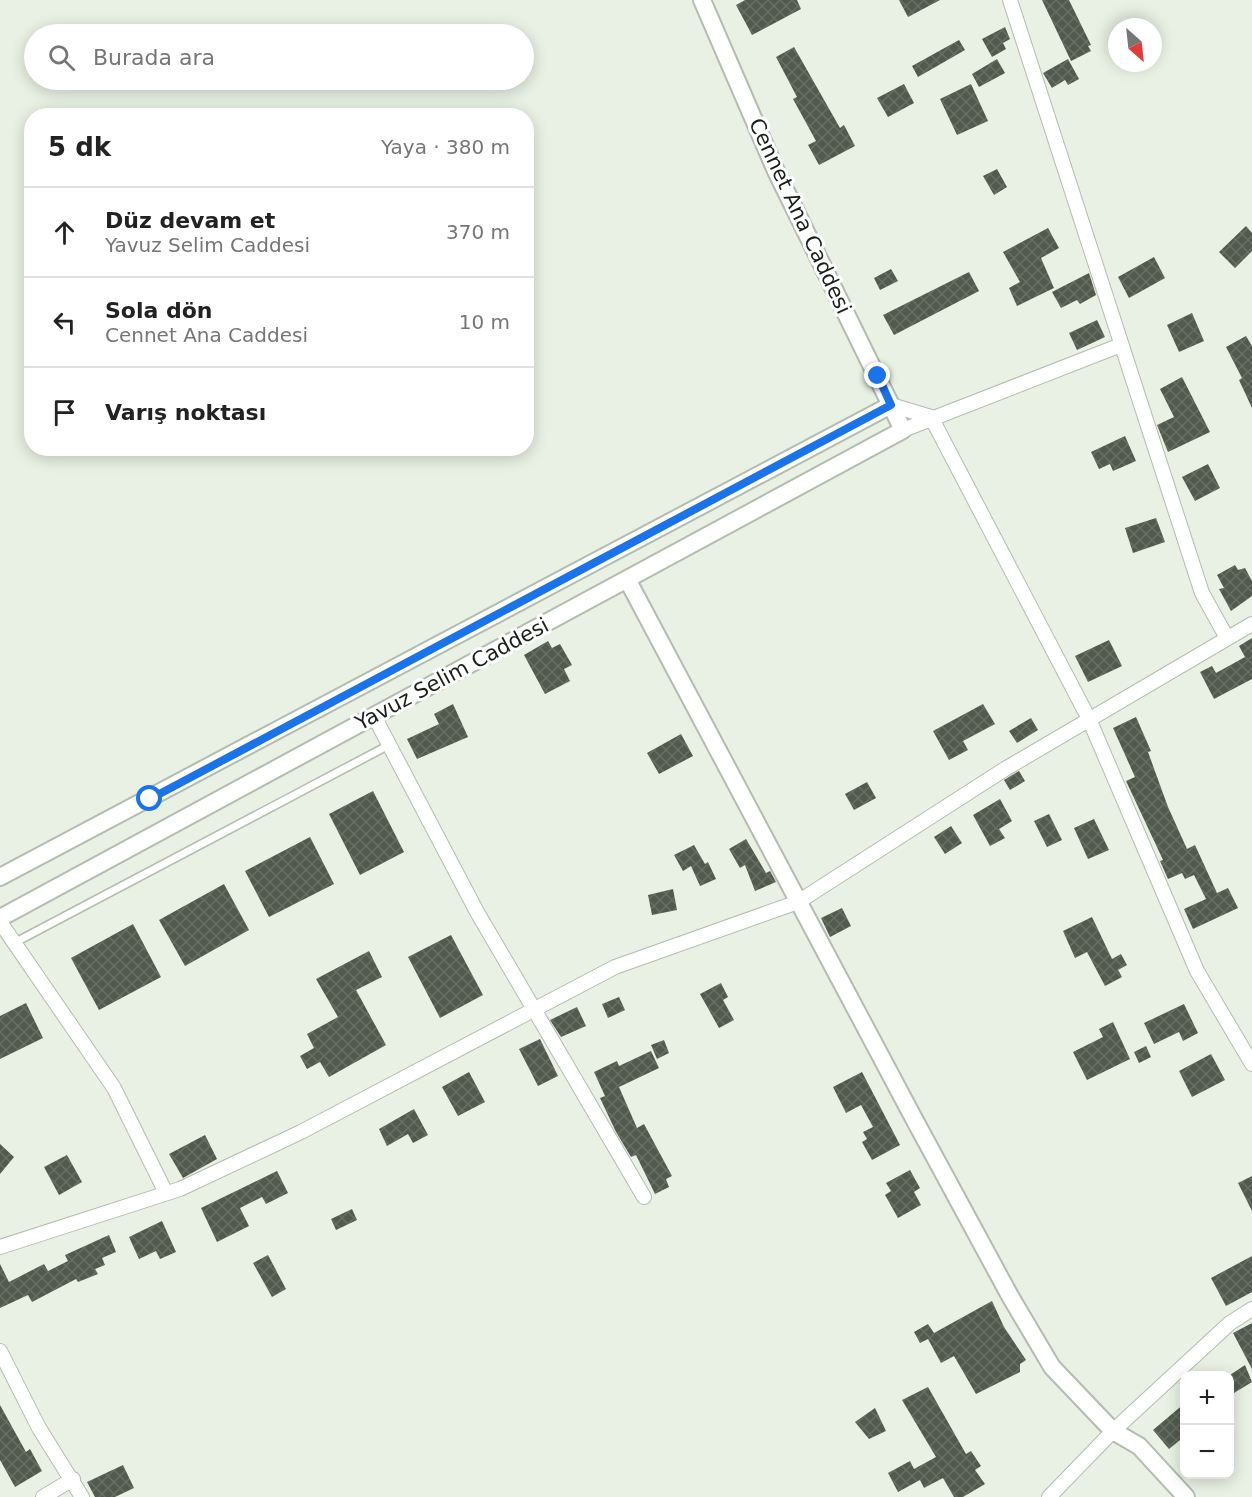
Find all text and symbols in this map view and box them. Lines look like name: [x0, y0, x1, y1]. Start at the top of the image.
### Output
north arrow: [1108, 18, 1162, 72]
search box: [24, 24, 534, 90]
icon: search: [45, 41, 78, 74]
text: Burada ara: [93, 45, 215, 70]
street label: Cennet Ana Caddesi: [744, 114, 856, 318]
text: 5 dk: [48, 132, 111, 162]
text: Yaya · 380 m: [381, 135, 510, 159]
text: Düz devam et: [105, 208, 275, 233]
icon: ahead: [48, 216, 81, 249]
text: 370 m: [446, 220, 510, 244]
text: Yavuz Selim Caddesi: [105, 233, 310, 257]
text: Sola dön: [105, 298, 213, 323]
icon: left: [48, 306, 81, 339]
text: 10 m: [459, 310, 510, 334]
text: Cennet Ana Caddesi: [105, 323, 308, 347]
route end: [864, 362, 890, 388]
icon: arrive: [48, 396, 81, 429]
text: Varış noktası: [105, 400, 266, 425]
street label: Yavuz Selim Caddesi: [350, 613, 553, 736]
route start: [136, 785, 162, 811]
map controls: [1180, 1371, 1234, 1479]
button: +: [1180, 1371, 1234, 1425]
button: −: [1180, 1425, 1234, 1479]

